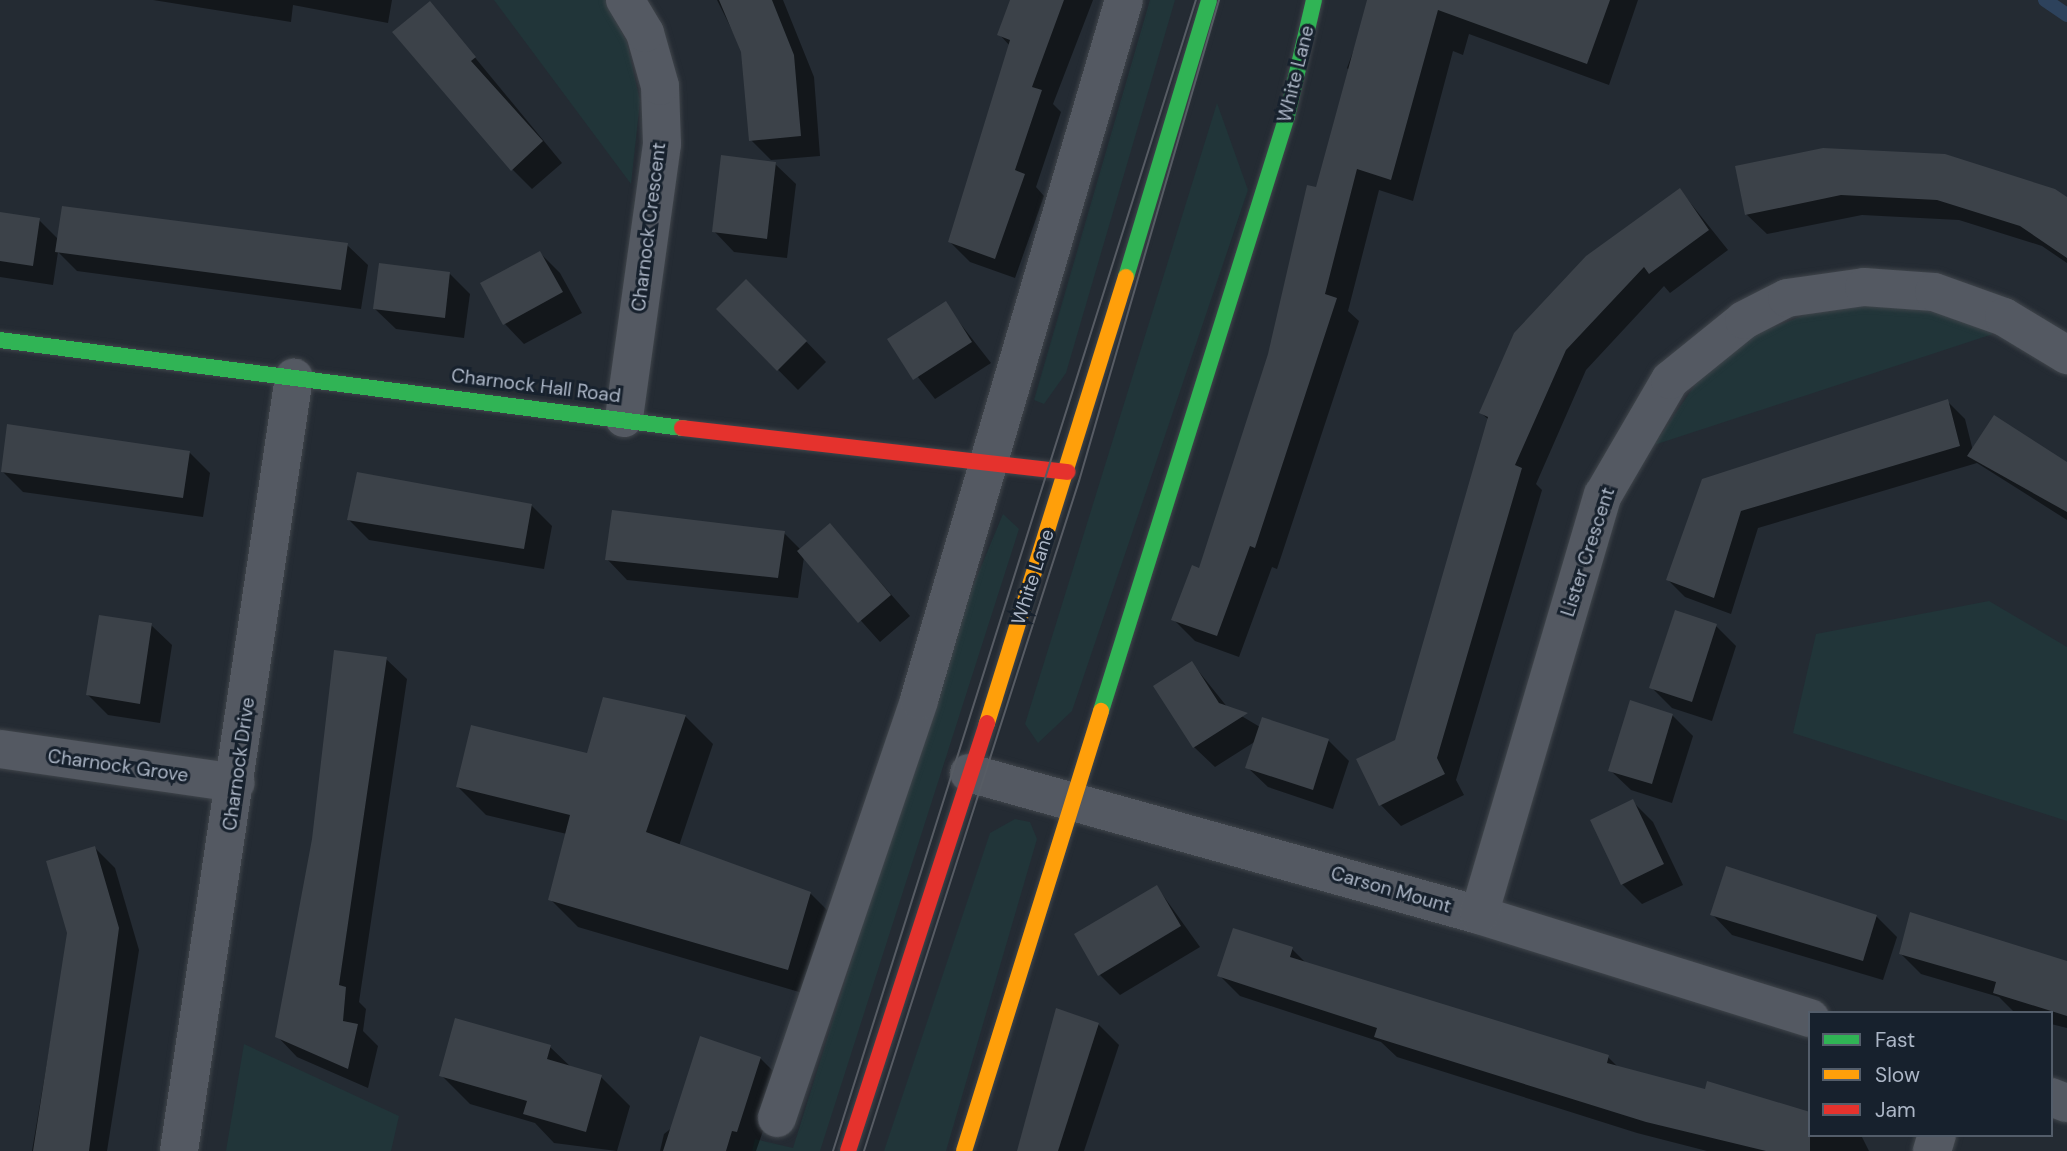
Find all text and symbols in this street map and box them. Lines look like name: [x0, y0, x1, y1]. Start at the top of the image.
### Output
street label: White Lane: [1273, 23, 1319, 125]
street label: Charnock Crescent: [627, 141, 671, 313]
street label: Charnock Hall Road: [450, 364, 622, 408]
street label: Lister Crescent: [1556, 485, 1620, 619]
street label: White Lane: [1007, 526, 1059, 628]
street label: Charnock Drive: [218, 696, 260, 832]
street label: Charnock Grove: [46, 745, 190, 787]
street label: Carson Mount: [1328, 862, 1454, 918]
legend: [1808, 1011, 2053, 1137]
text: Fast: [1875, 1026, 1915, 1054]
text: Slow: [1875, 1061, 1920, 1089]
text: Jam: [1875, 1096, 1916, 1124]

